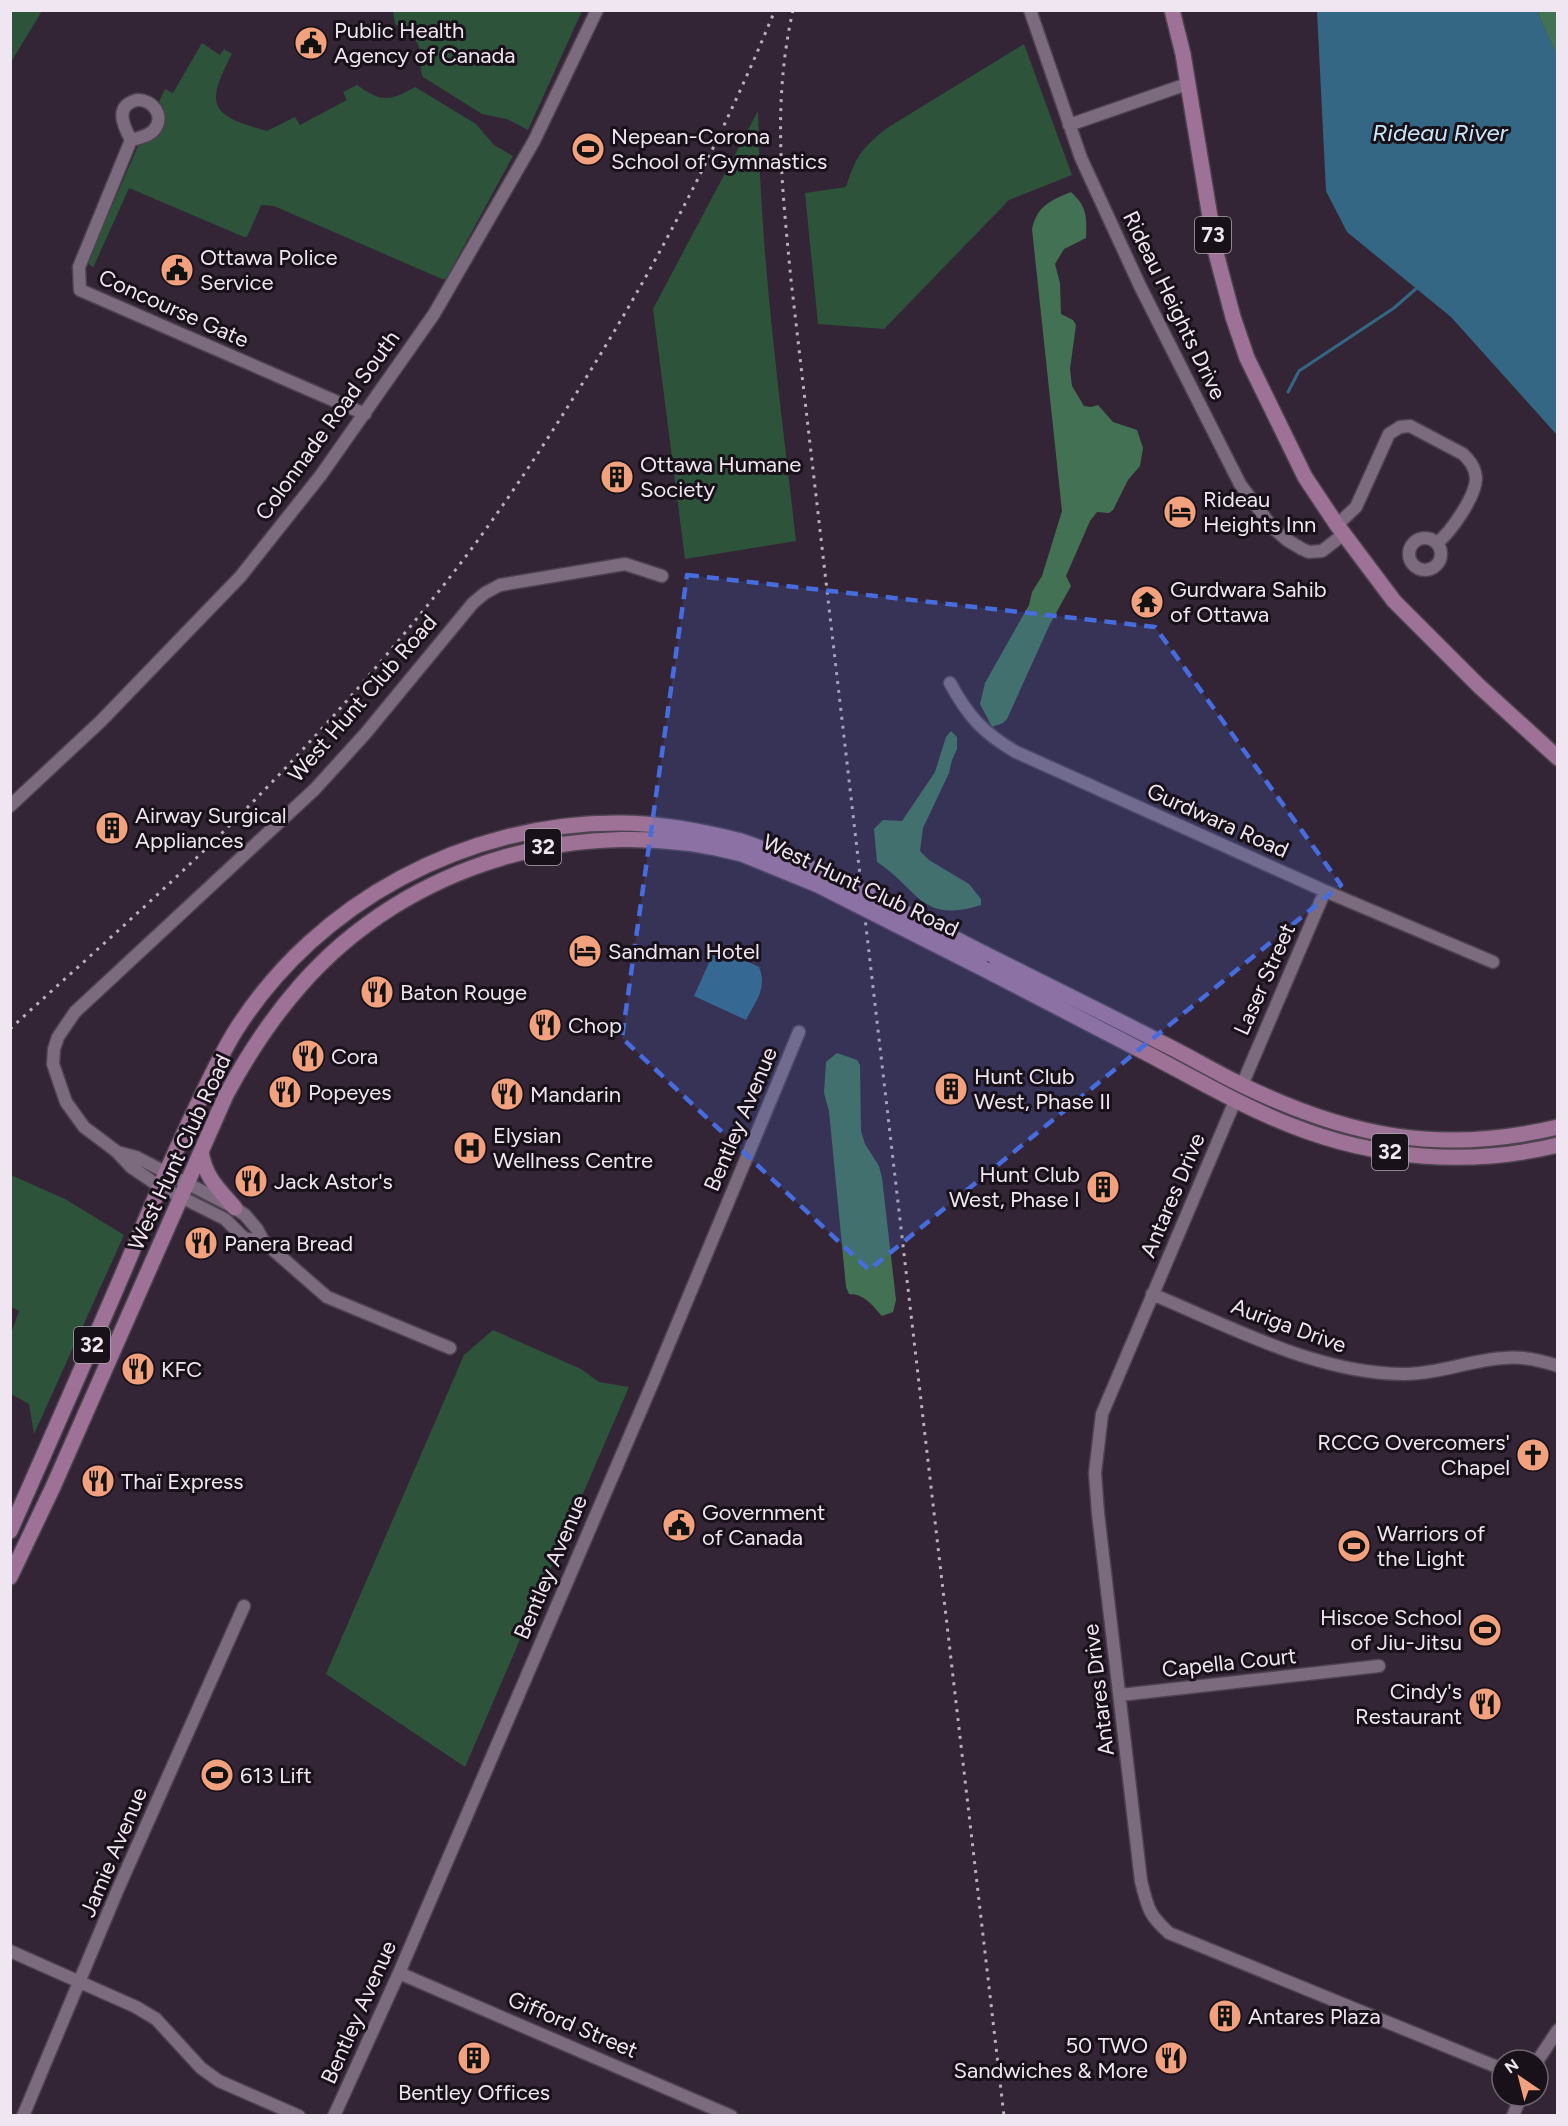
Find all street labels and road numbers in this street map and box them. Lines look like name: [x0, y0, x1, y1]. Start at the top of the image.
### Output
street label: Rideau Heights Drive: [1117, 207, 1232, 404]
road number: 73: [1195, 217, 1231, 253]
street label: Concourse Gate: [95, 263, 253, 354]
street label: Colonnade Road South: [250, 325, 405, 525]
street label: West Hunt Club Road: [282, 609, 442, 788]
street label: Gurdwara Road: [1143, 777, 1293, 864]
street label: West Hunt Club Road: [759, 828, 963, 943]
road number: 32: [525, 829, 561, 865]
street label: Laser Street: [1228, 919, 1301, 1039]
street label: Bentley Avenue: [698, 1043, 783, 1195]
street label: West Hunt Club Road: [122, 1050, 237, 1254]
street label: Antares Drive: [1134, 1129, 1211, 1262]
road number: 32: [1372, 1134, 1408, 1170]
street label: Auriga Drive: [1228, 1292, 1350, 1359]
road number: 32: [74, 1327, 110, 1363]
street label: Bentley Avenue: [508, 1491, 593, 1643]
street label: Antares Drive: [1077, 1622, 1120, 1757]
street label: Capella Court: [1160, 1642, 1298, 1683]
street label: Jamie Avenue: [74, 1783, 153, 1921]
street label: Bentley Avenue: [315, 1936, 402, 2088]
street label: Gifford Street: [504, 1985, 642, 2064]

